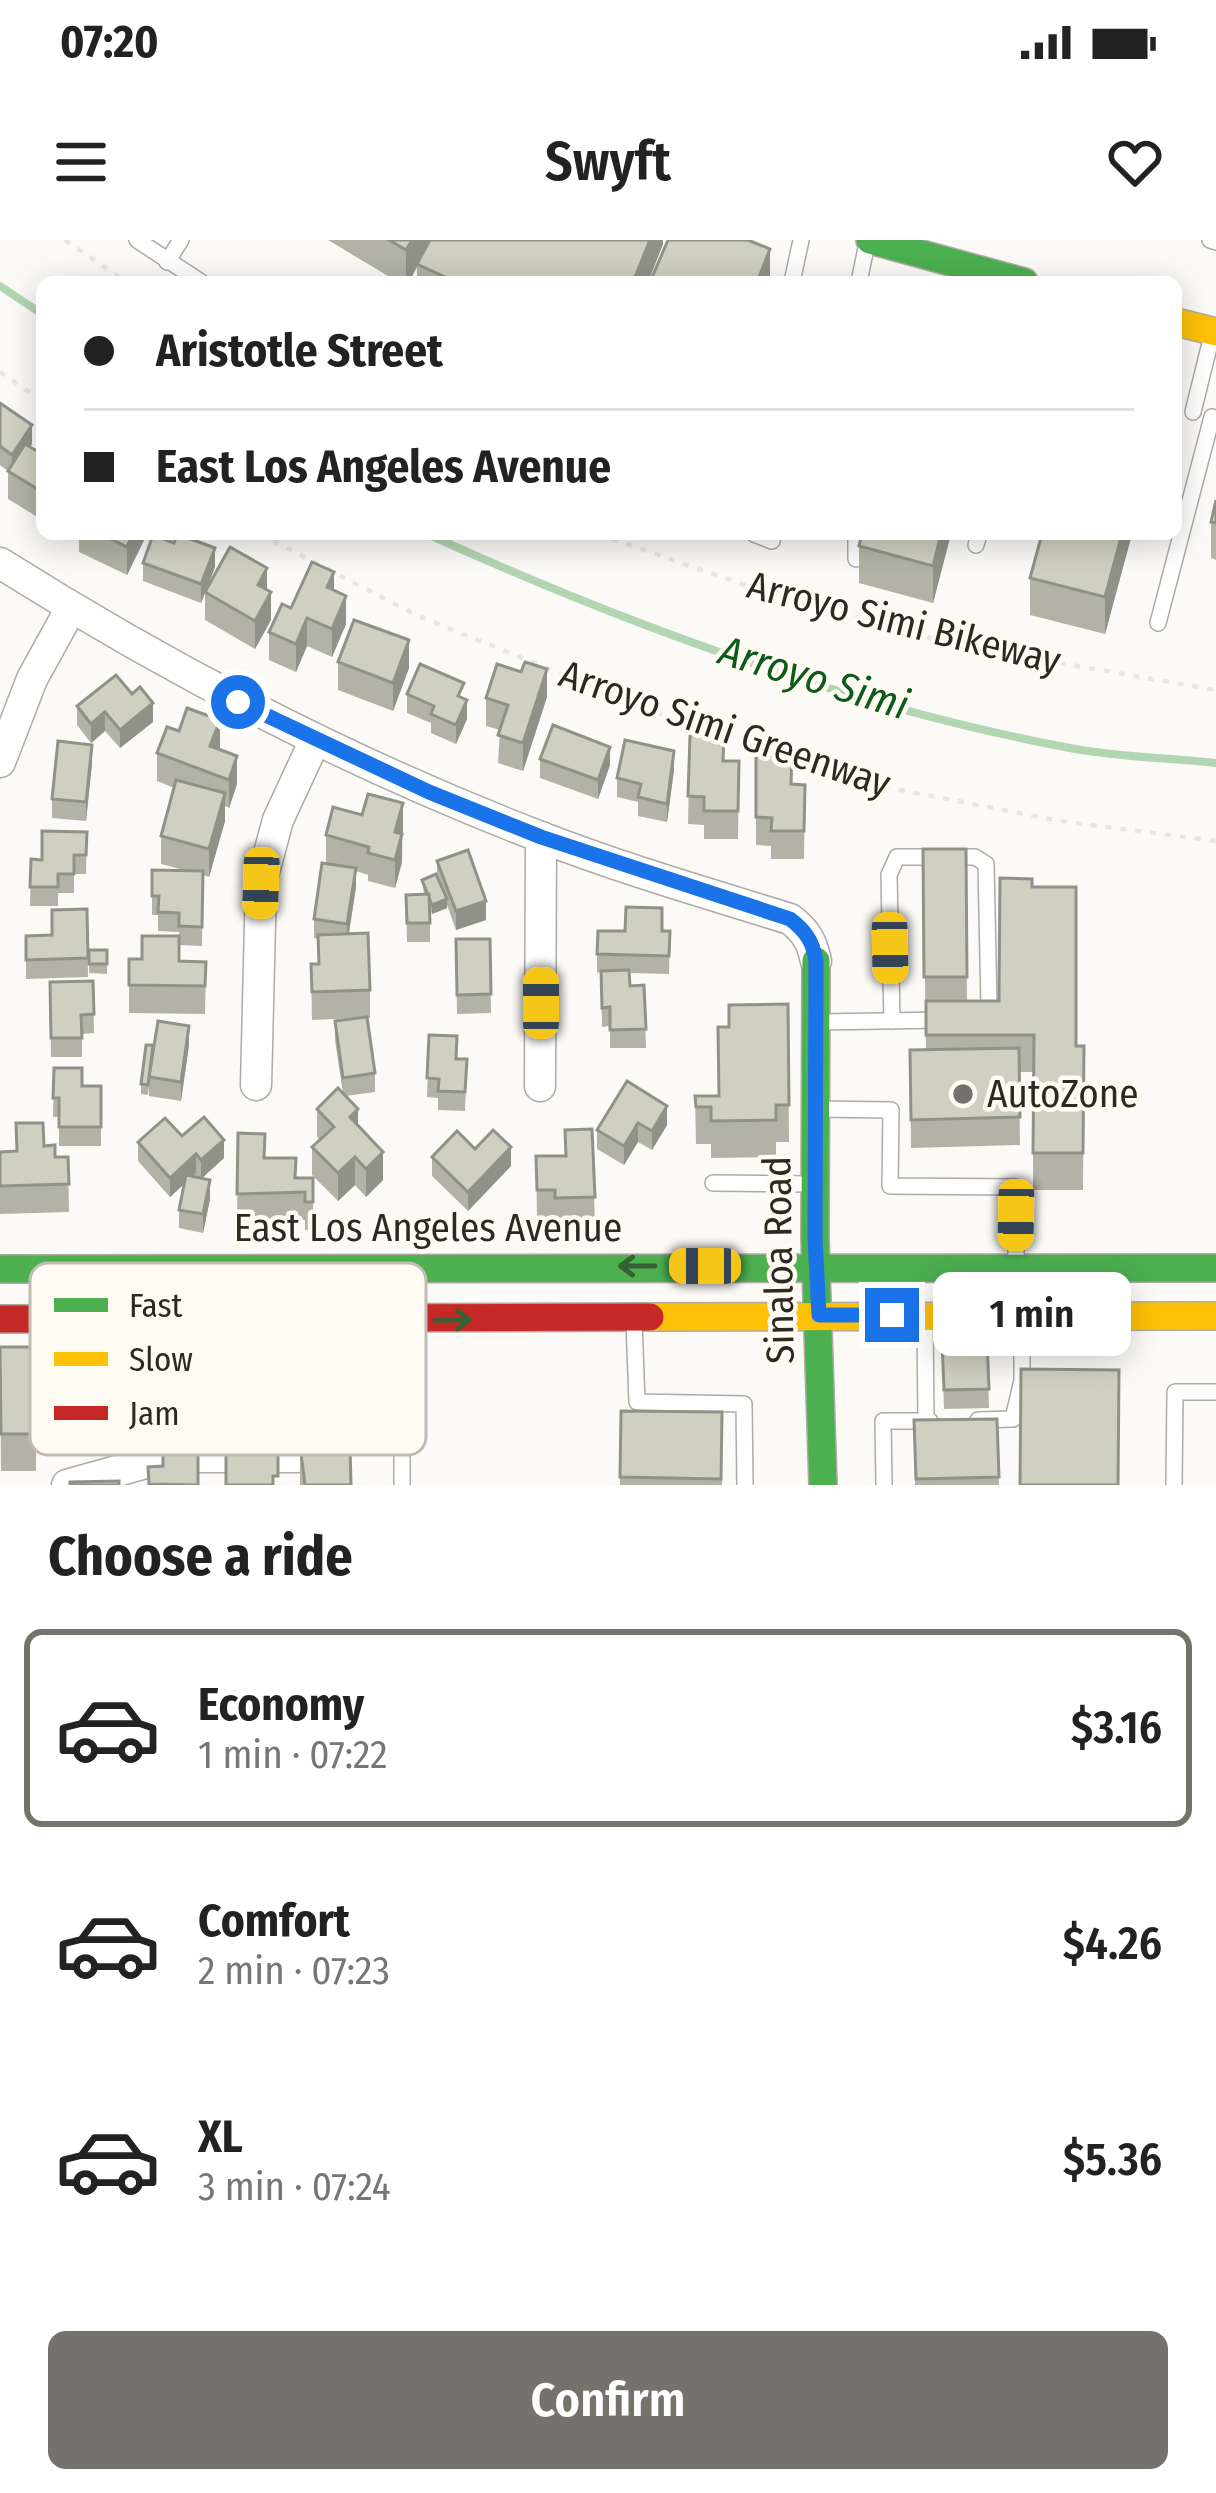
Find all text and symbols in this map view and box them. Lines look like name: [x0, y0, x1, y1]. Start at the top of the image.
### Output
text: 07:20: [60, 15, 159, 69]
icon: menu: [48, 129, 114, 195]
icon: heart: [1102, 129, 1168, 195]
text: Swyft: [545, 130, 671, 194]
text: Aristotle Street: [156, 324, 443, 378]
text: East Los Angeles Avenue: [156, 440, 611, 494]
street label: Arroyo Simi Bikeway: [742, 561, 1066, 685]
water label: Arroyo Simi: [713, 625, 915, 731]
street label: Arroyo Simi Greenway: [553, 651, 897, 807]
route start: [211, 675, 265, 729]
car: [242, 846, 280, 920]
car: [871, 912, 909, 984]
car: [523, 967, 559, 1039]
place label: AutoZone: [987, 1071, 1138, 1117]
marker: AutoZone: [950, 1081, 976, 1107]
street label: Sinaloa Road: [754, 1156, 804, 1364]
car: [997, 1179, 1035, 1251]
street label: East Los Angeles Avenue: [234, 1205, 622, 1251]
car: [669, 1248, 741, 1284]
one-way arrow: [618, 1255, 657, 1277]
legend: [30, 1263, 426, 1455]
callout: 1 min: [934, 1273, 1132, 1357]
text: Fast: [129, 1286, 183, 1326]
route end: [865, 1288, 919, 1342]
text: 1 min: [990, 1291, 1074, 1337]
one-way arrow: [433, 1309, 472, 1331]
text: Slow: [129, 1340, 193, 1380]
text: Jam: [129, 1394, 180, 1434]
text: Choose a ride: [48, 1525, 353, 1589]
icon: car: [54, 1674, 162, 1782]
text: Economy: [198, 1678, 364, 1732]
text: $3.16: [1071, 1701, 1162, 1755]
text: 1 min · 07:22: [198, 1732, 387, 1778]
icon: car: [54, 1890, 162, 1998]
text: Comfort: [198, 1894, 350, 1948]
text: $4.26: [1063, 1917, 1162, 1971]
text: 2 min · 07:23: [198, 1948, 390, 1994]
icon: car: [54, 2106, 162, 2214]
text: XL: [198, 2110, 243, 2164]
text: $5.36: [1063, 2133, 1162, 2187]
text: 3 min · 07:24: [198, 2164, 391, 2210]
button: Confirm: [48, 2331, 1168, 2469]

